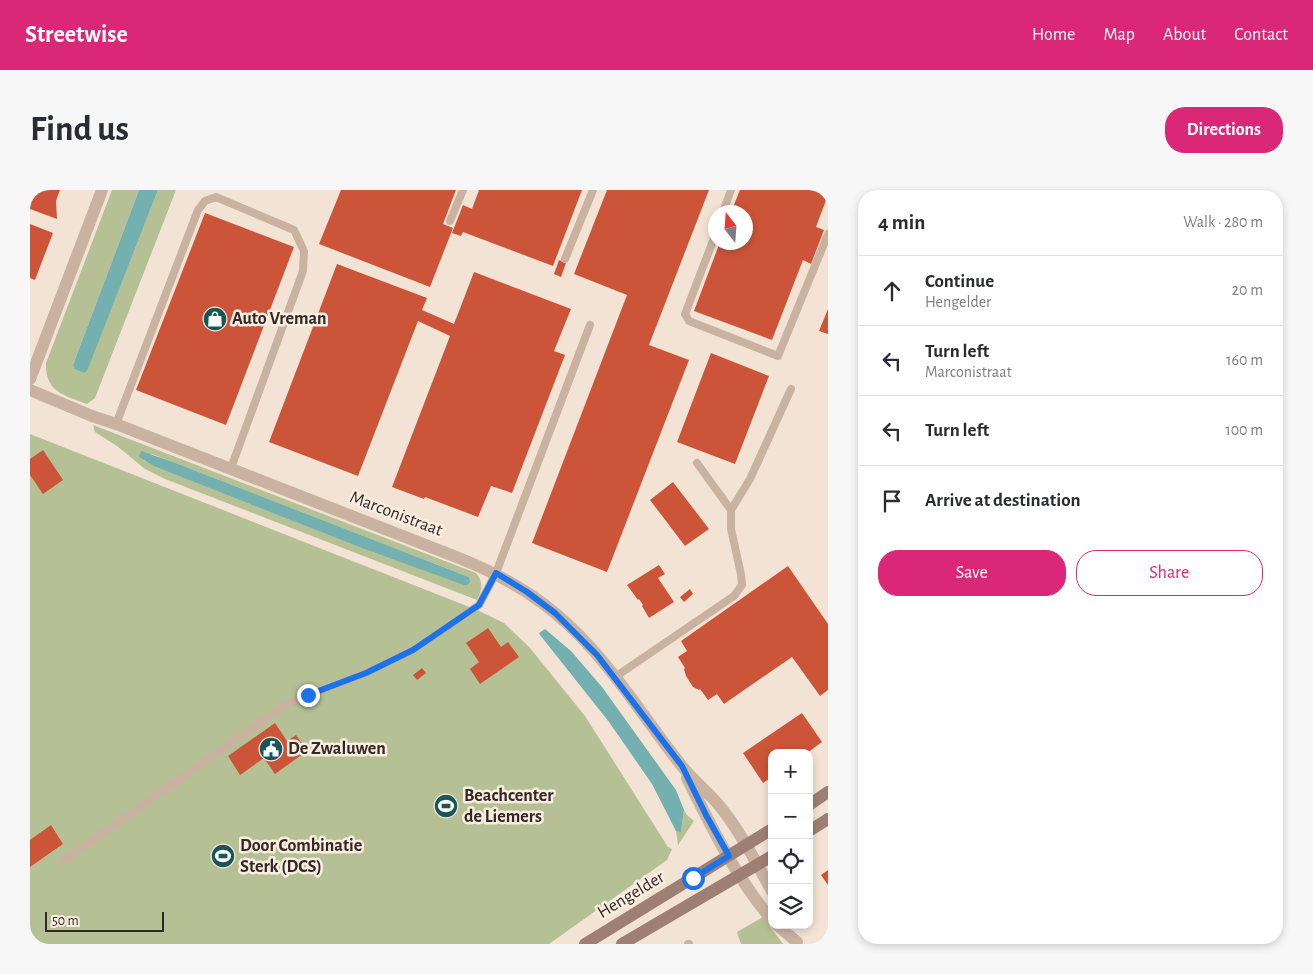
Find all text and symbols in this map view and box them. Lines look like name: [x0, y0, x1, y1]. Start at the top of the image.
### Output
text: Streetwise: [25, 23, 128, 47]
text: Home: [1032, 26, 1075, 44]
text: Map: [1103, 26, 1135, 44]
text: About: [1163, 26, 1206, 44]
text: Contact: [1234, 26, 1288, 44]
button: Directions: [1165, 107, 1283, 153]
text: Find us: [30, 112, 129, 147]
north arrow: [708, 205, 753, 250]
text: 4 min: [878, 212, 925, 233]
text: Walk · 280 m: [1183, 214, 1263, 230]
text: Continue: [925, 272, 994, 291]
icon: ahead: [878, 277, 906, 305]
text: 20 m: [1232, 282, 1263, 298]
text: Hengelder: [925, 294, 991, 310]
shop icon: Auto Vreman: [202, 306, 228, 332]
place label: Auto Vreman: [232, 310, 327, 328]
text: Turn left: [925, 342, 989, 361]
icon: left: [878, 347, 906, 375]
text: 160 m: [1226, 352, 1263, 368]
text: Marconistraat: [925, 364, 1012, 380]
icon: left: [878, 417, 906, 445]
text: Turn left: [925, 421, 989, 440]
text: 100 m: [1225, 422, 1263, 438]
icon: arrive: [878, 487, 906, 515]
street label: Marconistraat: [347, 488, 445, 540]
text: Arrive at destination: [925, 491, 1081, 510]
button: Save: [878, 550, 1066, 596]
button: Share: [1076, 550, 1263, 596]
route end: [297, 684, 320, 707]
public building icon: De Zwaluwen: [258, 736, 284, 762]
place label: De Zwaluwen: [288, 740, 386, 758]
map controls: [768, 749, 813, 929]
button: +: [768, 749, 813, 794]
place label: Beachcenter de Liemers: [464, 787, 554, 826]
sports icon: Beachcenter de Liemers: [433, 793, 459, 819]
button: −: [768, 794, 813, 839]
place label: Door Combinatie Sterk (DCS): [240, 837, 362, 876]
button: locate: [768, 839, 813, 884]
sports icon: Door Combinatie Sterk (DCS): [210, 843, 236, 869]
route start: [682, 867, 705, 890]
street label: Hengelder: [594, 868, 668, 922]
button: layers: [768, 884, 813, 929]
scale bar: [45, 909, 164, 932]
text: 50 m: [52, 914, 79, 928]

